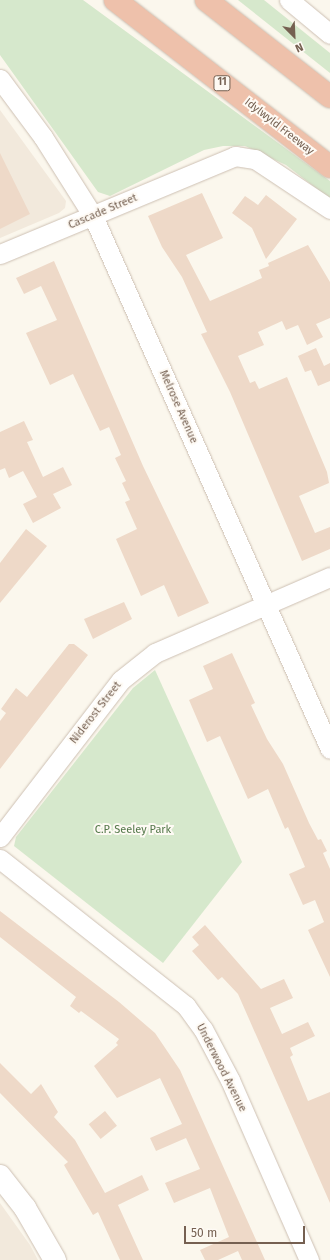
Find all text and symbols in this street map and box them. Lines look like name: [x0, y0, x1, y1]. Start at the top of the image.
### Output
north arrow: [274, 16, 314, 56]
text: N: [293, 40, 305, 55]
road number: 11: [213, 75, 231, 91]
street label: Idylwyld Freeway: [242, 96, 316, 158]
street label: Cascade Street: [67, 192, 139, 232]
street label: Melrose Avenue: [156, 368, 200, 446]
street label: Niderost Street: [68, 679, 124, 747]
park label: C.P. Seeley Park: [95, 823, 171, 837]
street label: Underwood Avenue: [193, 1022, 249, 1114]
scale bar: [186, 1218, 307, 1244]
text: 50 m: [191, 1226, 217, 1240]

